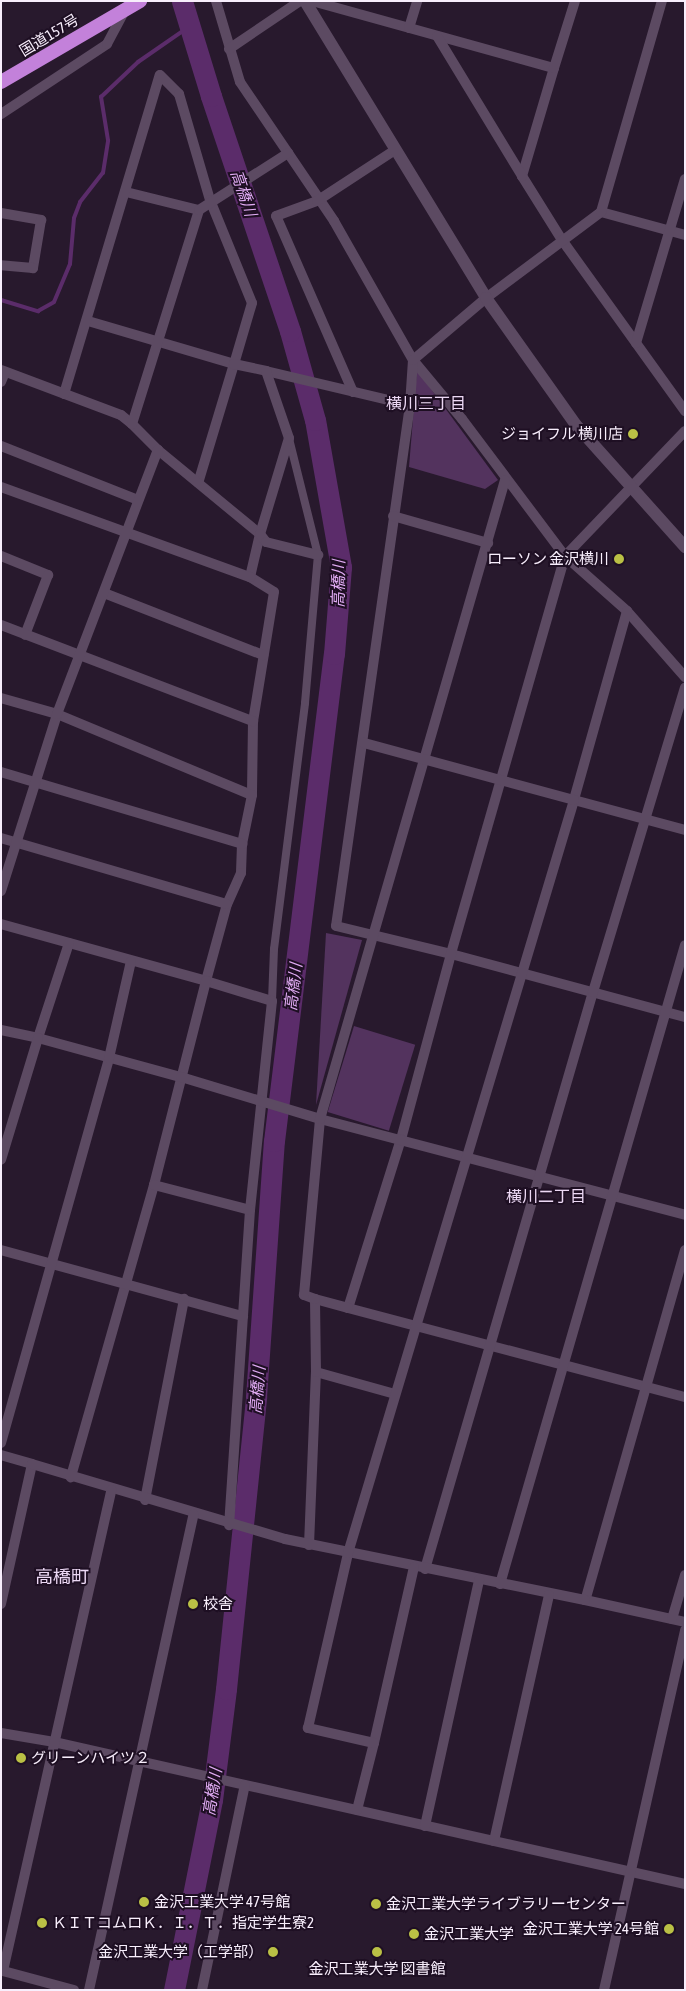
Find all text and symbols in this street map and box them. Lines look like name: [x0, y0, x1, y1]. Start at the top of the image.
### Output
street label: 国道157号: [16, 10, 82, 60]
water label: 高橋川: [227, 167, 261, 219]
district label: 横川三丁目: [386, 393, 466, 413]
place label: ジョイフル 横川店: [501, 425, 623, 443]
marker: ジョイフル 横川店: [627, 428, 639, 440]
place label: ローソン 金沢横川: [487, 550, 609, 568]
marker: ローソン 金沢横川: [613, 553, 625, 565]
water label: 高橋川: [328, 560, 348, 608]
water label: 高橋川: [281, 962, 305, 1012]
district label: 横川二丁目: [506, 1186, 586, 1206]
water label: 高橋川: [245, 1365, 269, 1415]
district label: 高橋町: [35, 1566, 89, 1588]
place label: 校舎: [203, 1595, 233, 1613]
marker: 校舎: [187, 1598, 199, 1610]
place label: グリーンハイツ２: [31, 1749, 151, 1767]
marker: グリーンハイツ２: [15, 1752, 27, 1764]
water label: 高橋川: [199, 1767, 225, 1817]
place label: 金沢工業大学 47号館: [154, 1893, 290, 1911]
place label: 金沢工業大学ライブラリーセンター: [386, 1895, 626, 1913]
marker: 金沢工業大学 47号館: [138, 1896, 150, 1908]
marker: 金沢工業大学ライブラリーセンター: [370, 1898, 382, 1910]
place label: ＫＩＴコムロＫ．Ｉ．Ｔ．指定学生寮2: [52, 1914, 314, 1932]
marker: ＫＩＴコムロＫ．Ｉ．Ｔ．指定学生寮2: [36, 1917, 48, 1929]
place label: 金沢工業大学 24号館: [523, 1920, 659, 1938]
marker: 金沢工業大学 24号館: [663, 1923, 675, 1935]
place label: 金沢工業大学: [424, 1925, 514, 1943]
marker: 金沢工業大学: [408, 1928, 420, 1940]
place label: 金沢工業大学（工学部）: [98, 1943, 263, 1961]
marker: 金沢工業大学（工学部）: [267, 1946, 279, 1958]
marker: 金沢工業大学 図書館: [371, 1946, 383, 1958]
place label: 金沢工業大学 図書館: [308, 1960, 446, 1978]

